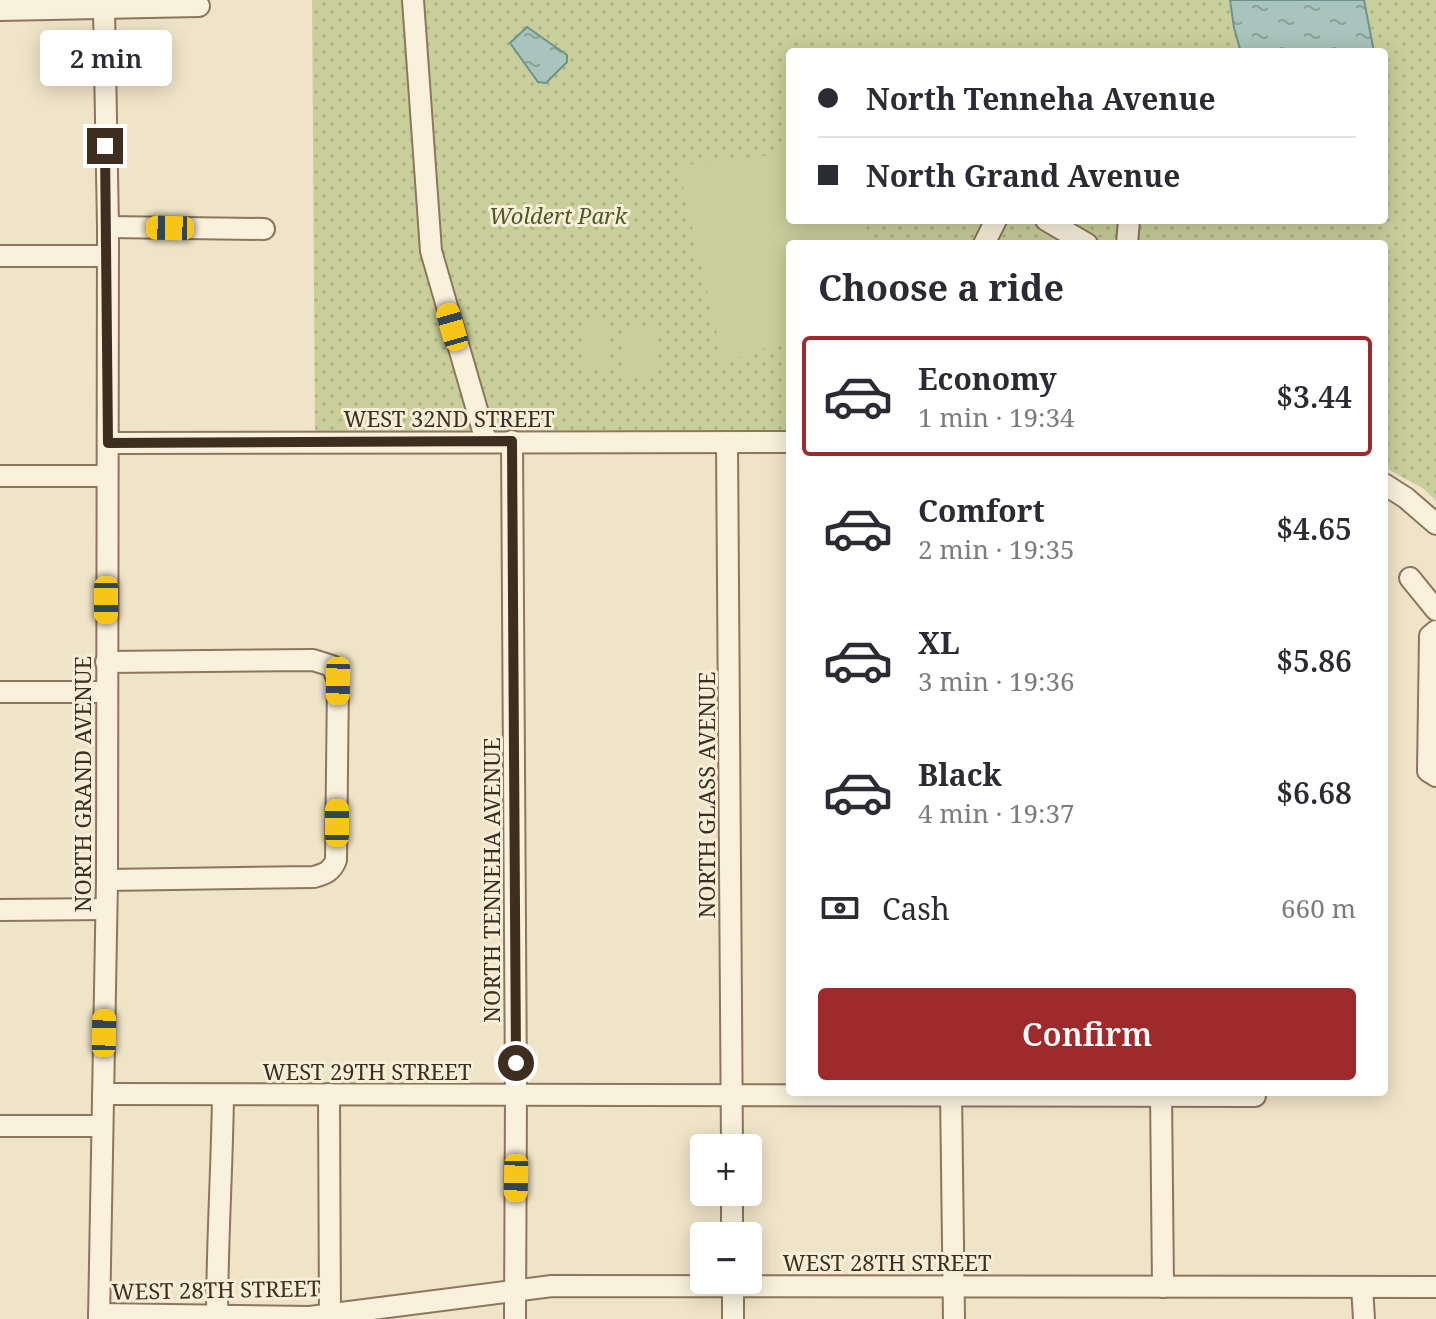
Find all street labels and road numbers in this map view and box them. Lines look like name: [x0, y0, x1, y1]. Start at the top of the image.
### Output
street label: WEST 32ND STREET: [344, 403, 555, 433]
street label: NORTH GRAND AVENUE: [67, 656, 97, 912]
street label: NORTH GLASS AVENUE: [691, 672, 721, 918]
street label: NORTH TENNEHA AVENUE: [476, 737, 506, 1023]
street label: WEST 29TH STREET: [262, 1056, 472, 1086]
street label: WEST 28TH STREET: [782, 1247, 992, 1277]
street label: WEST 28TH STREET: [111, 1272, 321, 1306]

